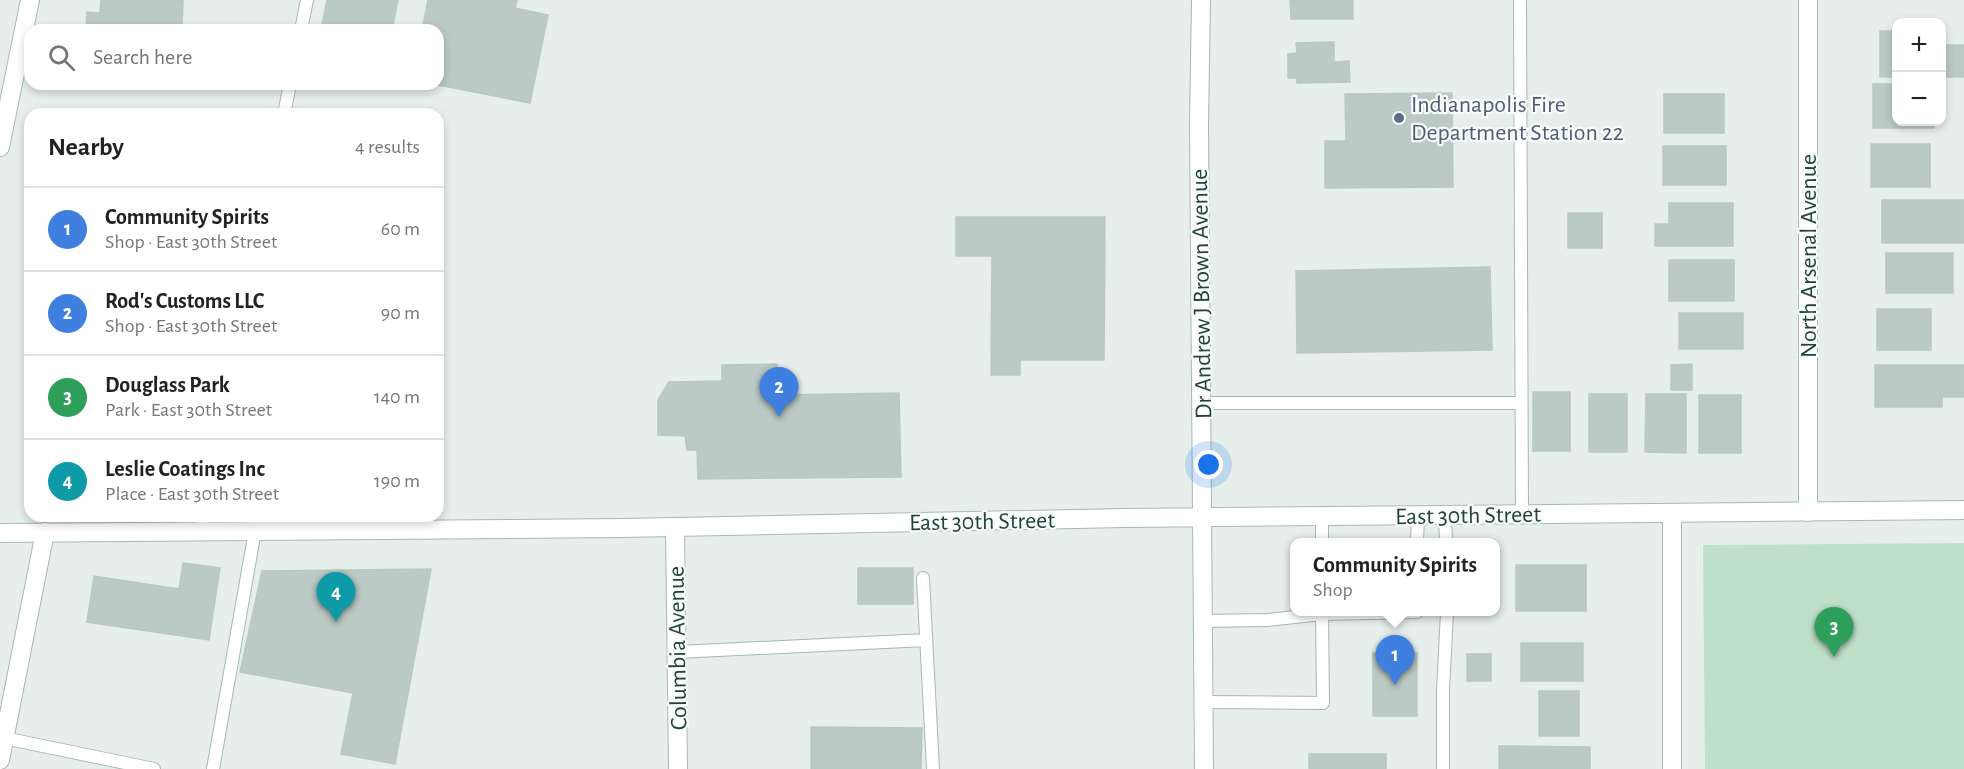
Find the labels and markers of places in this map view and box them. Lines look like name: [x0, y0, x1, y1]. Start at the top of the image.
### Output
place label: Indianapolis Fire Department Station 22: [1411, 93, 1624, 145]
marker: Indianapolis Fire Department Station 22: [1392, 111, 1406, 125]
pin: 2: [760, 368, 798, 417]
pin: 4: [316, 572, 356, 622]
pin: 3: [1814, 608, 1854, 657]
pin: 1: [1376, 636, 1414, 685]

